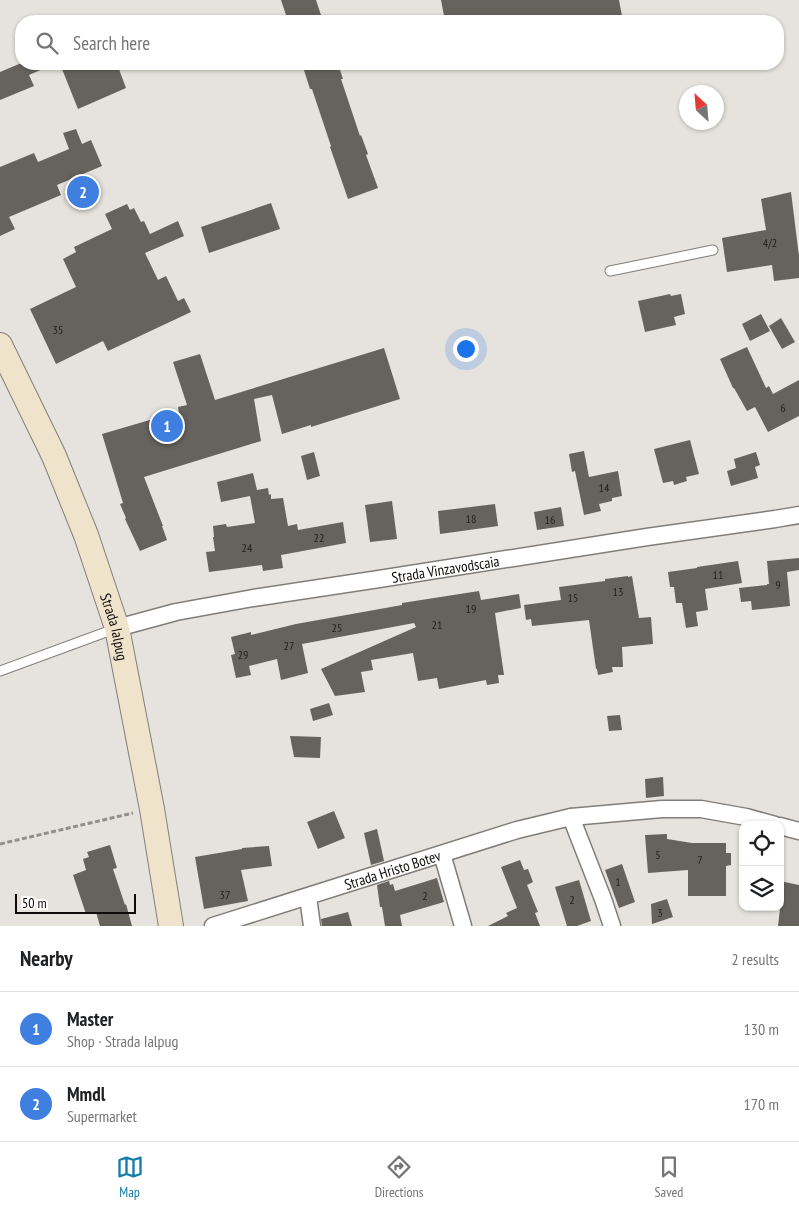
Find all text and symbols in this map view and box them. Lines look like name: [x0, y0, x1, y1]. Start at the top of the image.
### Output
search box: [15, 15, 784, 70]
icon: search: [33, 29, 61, 57]
text: Search here: [73, 31, 150, 55]
north arrow: [679, 85, 724, 130]
pin: 2: [67, 173, 99, 211]
house number: 4/2: [763, 235, 777, 250]
house number: 35: [53, 322, 63, 337]
your location: [453, 336, 479, 362]
house number: 6: [780, 400, 786, 415]
pin: 1: [151, 407, 183, 445]
house number: 14: [599, 480, 610, 495]
house number: 18: [466, 511, 476, 526]
house number: 16: [545, 512, 555, 527]
house number: 22: [314, 530, 324, 545]
house number: 24: [242, 540, 253, 555]
street label: Strada Vinzavodscaia: [390, 551, 501, 586]
house number: 11: [713, 567, 723, 582]
house number: 9: [775, 577, 781, 592]
house number: 13: [613, 584, 623, 599]
house number: 15: [568, 590, 578, 605]
street label: Strada Ialpug: [97, 591, 133, 662]
house number: 19: [466, 601, 476, 616]
house number: 21: [432, 617, 442, 632]
house number: 25: [332, 620, 342, 635]
house number: 27: [284, 638, 294, 653]
house number: 29: [238, 647, 248, 662]
map controls: [739, 821, 784, 911]
button: locate: [739, 821, 784, 866]
street label: Strada Hristo Botev: [342, 845, 443, 893]
house number: 5: [655, 847, 661, 862]
house number: 7: [697, 852, 703, 867]
button: layers: [739, 866, 784, 911]
house number: 1: [615, 874, 621, 889]
house number: 37: [220, 887, 230, 902]
house number: 2: [422, 888, 428, 903]
scale bar: [15, 891, 136, 914]
house number: 2: [569, 892, 575, 907]
text: 50 m: [22, 894, 47, 912]
house number: 3: [657, 905, 663, 920]
text: Nearby: [20, 945, 73, 972]
text: 2 results: [732, 949, 779, 969]
text: Master: [67, 1007, 113, 1031]
text: 1: [32, 1019, 40, 1039]
text: 130 m: [744, 1019, 779, 1039]
text: Shop · Strada Ialpug: [67, 1031, 178, 1051]
text: Mmdl: [67, 1082, 105, 1106]
text: 2: [32, 1094, 40, 1114]
text: 170 m: [744, 1094, 779, 1114]
text: Supermarket: [67, 1106, 137, 1126]
tab: Map: [116, 1153, 144, 1201]
tab: Directions: [375, 1153, 423, 1201]
tab: Saved: [655, 1153, 683, 1201]

